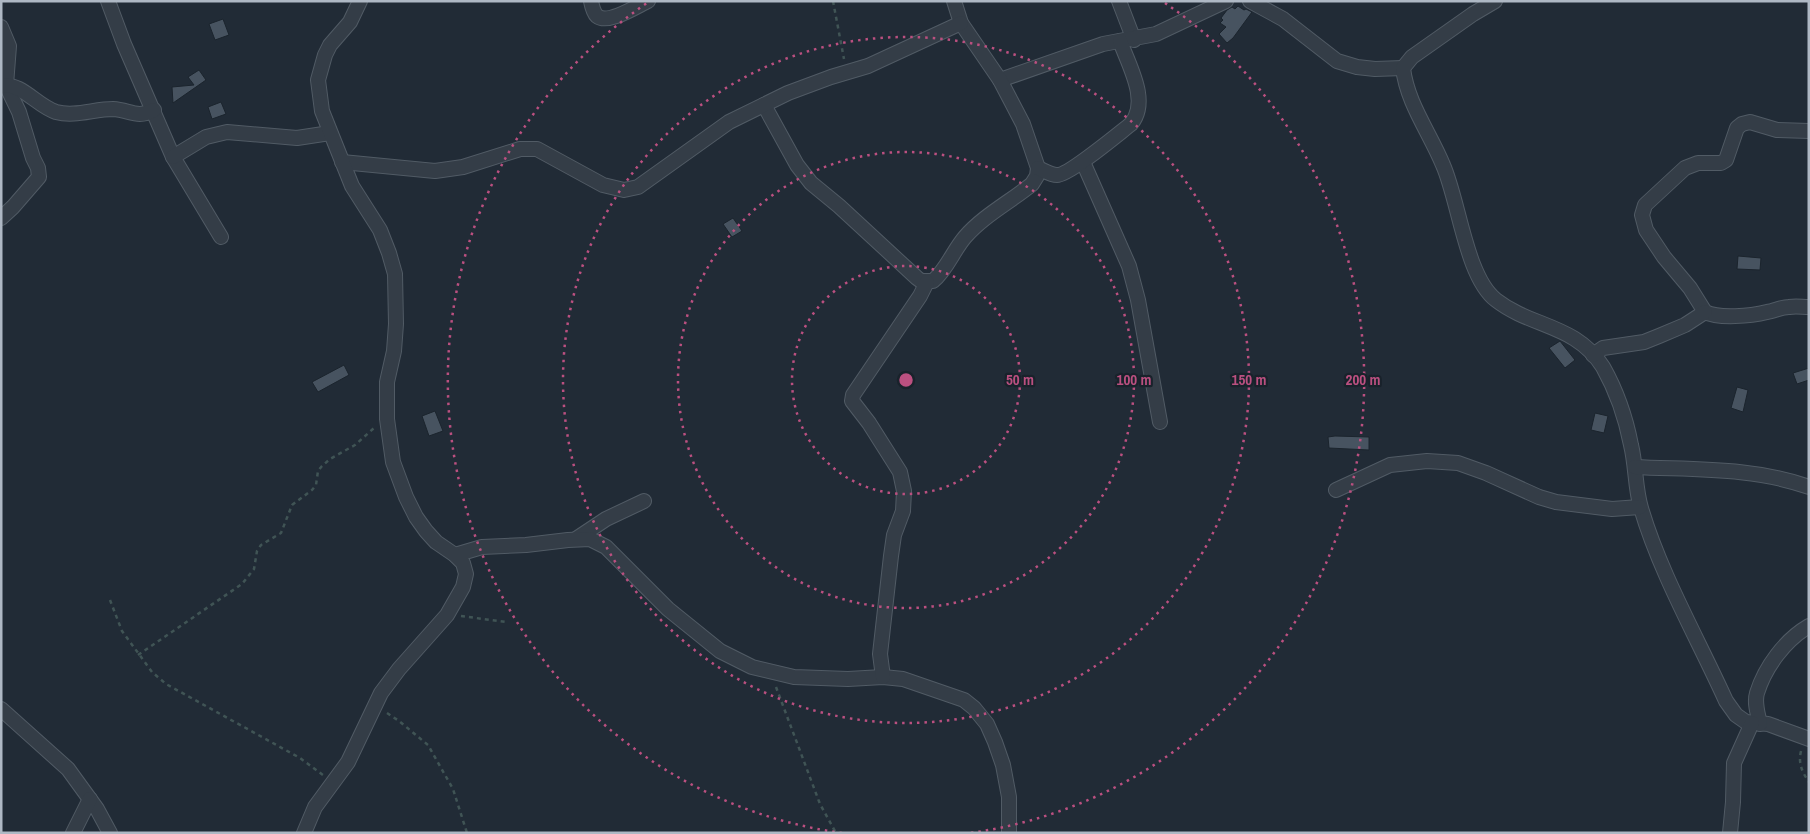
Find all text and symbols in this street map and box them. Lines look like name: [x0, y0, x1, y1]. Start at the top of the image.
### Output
text: 50 m: [1006, 369, 1034, 390]
text: 100 m: [1117, 369, 1151, 390]
text: 150 m: [1232, 369, 1266, 390]
text: 200 m: [1346, 369, 1380, 390]
centre of rings: [897, 371, 915, 389]

